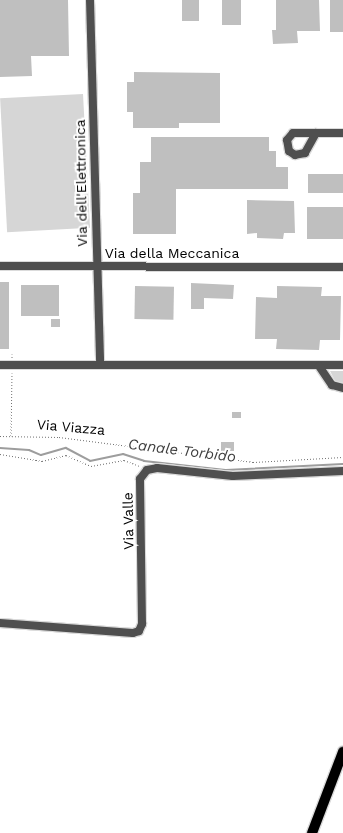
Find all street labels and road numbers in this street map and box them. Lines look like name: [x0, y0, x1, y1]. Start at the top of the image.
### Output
street label: Via dell'Elettronica: [71, 119, 91, 247]
street label: Via della Meccanica: [104, 245, 240, 261]
street label: Via Viazza: [36, 416, 106, 438]
street label: Via Valle: [119, 492, 137, 550]

